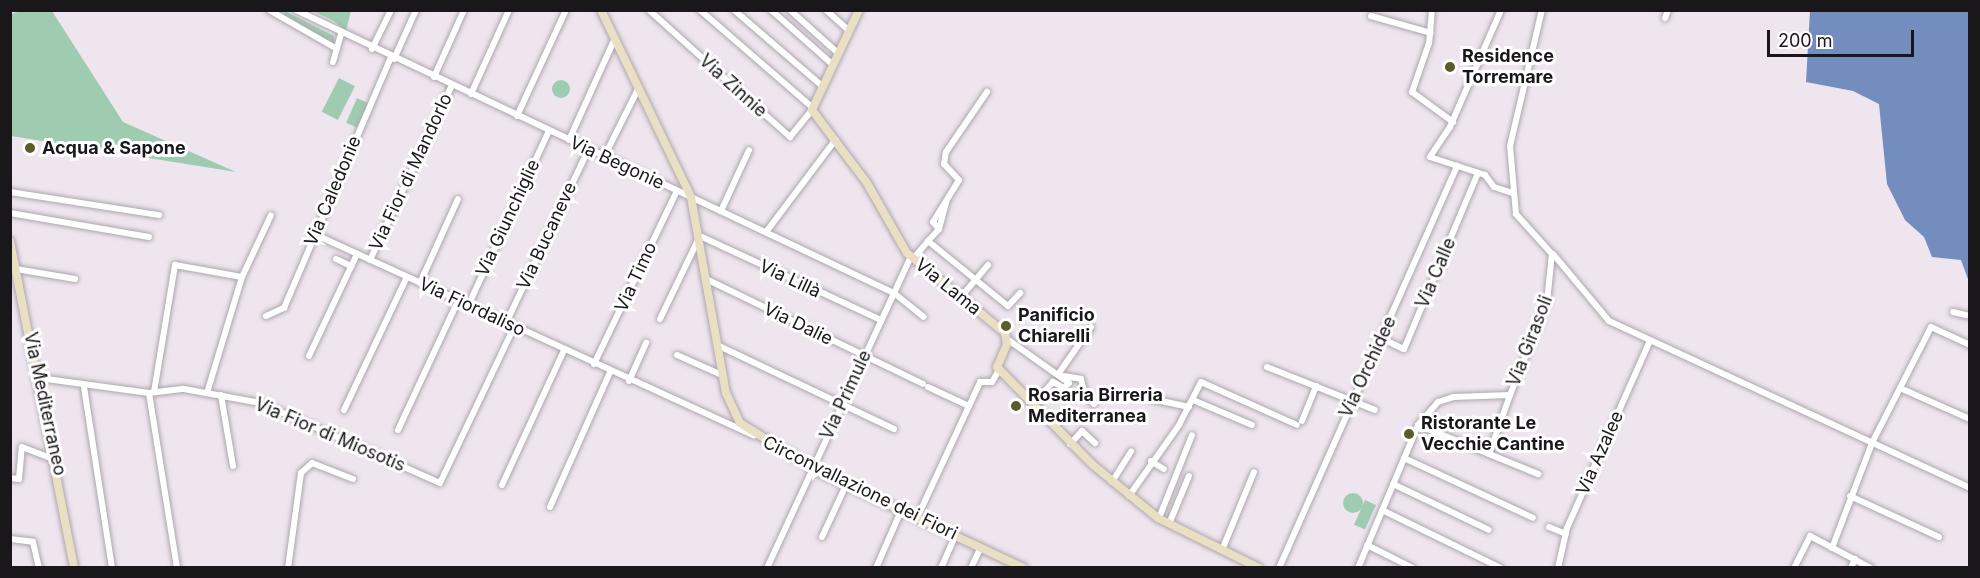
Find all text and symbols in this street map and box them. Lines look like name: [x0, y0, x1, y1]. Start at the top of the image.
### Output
scale bar: [1770, 18, 1917, 56]
text: 200 m: [1778, 30, 1833, 51]
place label: Residence Torremare: [1462, 46, 1554, 88]
street label: Via Zinnie: [695, 50, 771, 122]
marker: Residence Torremare: [1443, 60, 1457, 74]
street label: Via Fior di Mandorlo: [365, 90, 457, 254]
street label: Via Begonie: [566, 132, 668, 194]
street label: Via Caledonie: [300, 133, 366, 249]
place label: Acqua & Sapone: [42, 137, 186, 159]
marker: Acqua & Sapone: [23, 141, 37, 155]
street label: Via Giunchiglie: [471, 156, 545, 280]
street label: Via Bucaneve: [513, 179, 581, 293]
street label: Via Calle: [1412, 235, 1460, 311]
street label: Via Timo: [610, 239, 662, 315]
street label: Via Lama: [911, 254, 985, 320]
street label: Via Lillà: [756, 255, 824, 303]
street label: Via Fiordaliso: [416, 273, 528, 341]
street label: Via Girasoli: [1503, 292, 1557, 390]
street label: Via Dalie: [760, 298, 836, 350]
place label: Panificio Chiarelli: [1018, 305, 1095, 348]
street label: Via Orchidee: [1335, 313, 1401, 421]
marker: Panificio Chiarelli: [999, 319, 1013, 333]
street label: Via Mediterraneo: [19, 330, 71, 478]
street label: Via Primule: [816, 347, 876, 443]
place label: Rosaria Birreria Mediterranea: [1028, 385, 1163, 428]
street label: Via Fior di Miosotis: [251, 394, 409, 476]
marker: Rosaria Birreria Mediterranea: [1009, 399, 1023, 413]
street label: Via Azalee: [1572, 408, 1628, 498]
place label: Ristorante Le Vecchie Cantine: [1421, 413, 1565, 456]
marker: Ristorante Le Vecchie Cantine: [1402, 427, 1416, 441]
street label: Circonvallazione dei Fiori: [759, 431, 961, 545]

